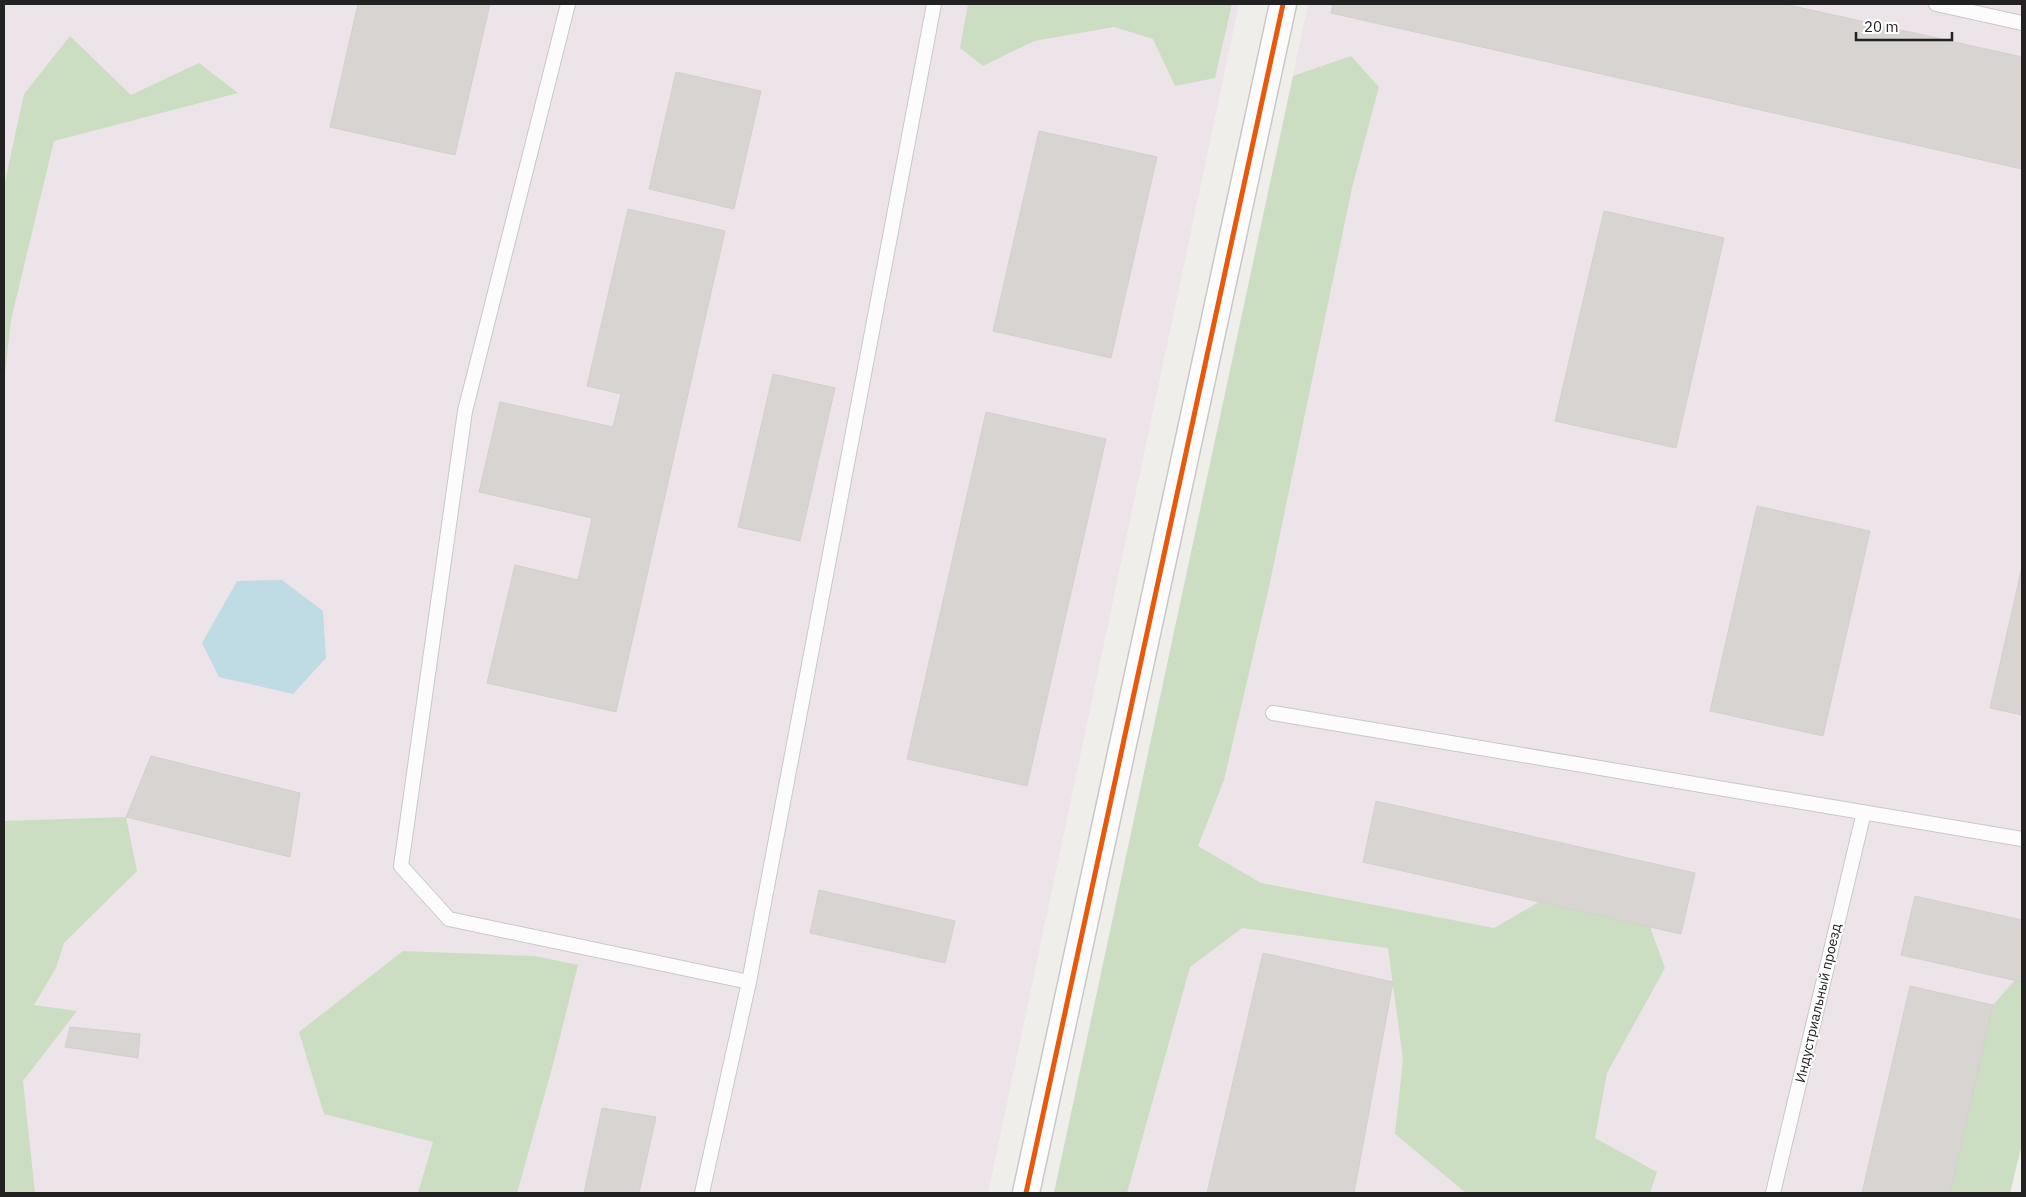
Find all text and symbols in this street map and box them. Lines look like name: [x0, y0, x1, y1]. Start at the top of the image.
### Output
scale bar: [1856, 10, 1952, 42]
text: 20 m: [1864, 17, 1899, 36]
street label: Индустриальный проезд: [1791, 922, 1845, 1084]

